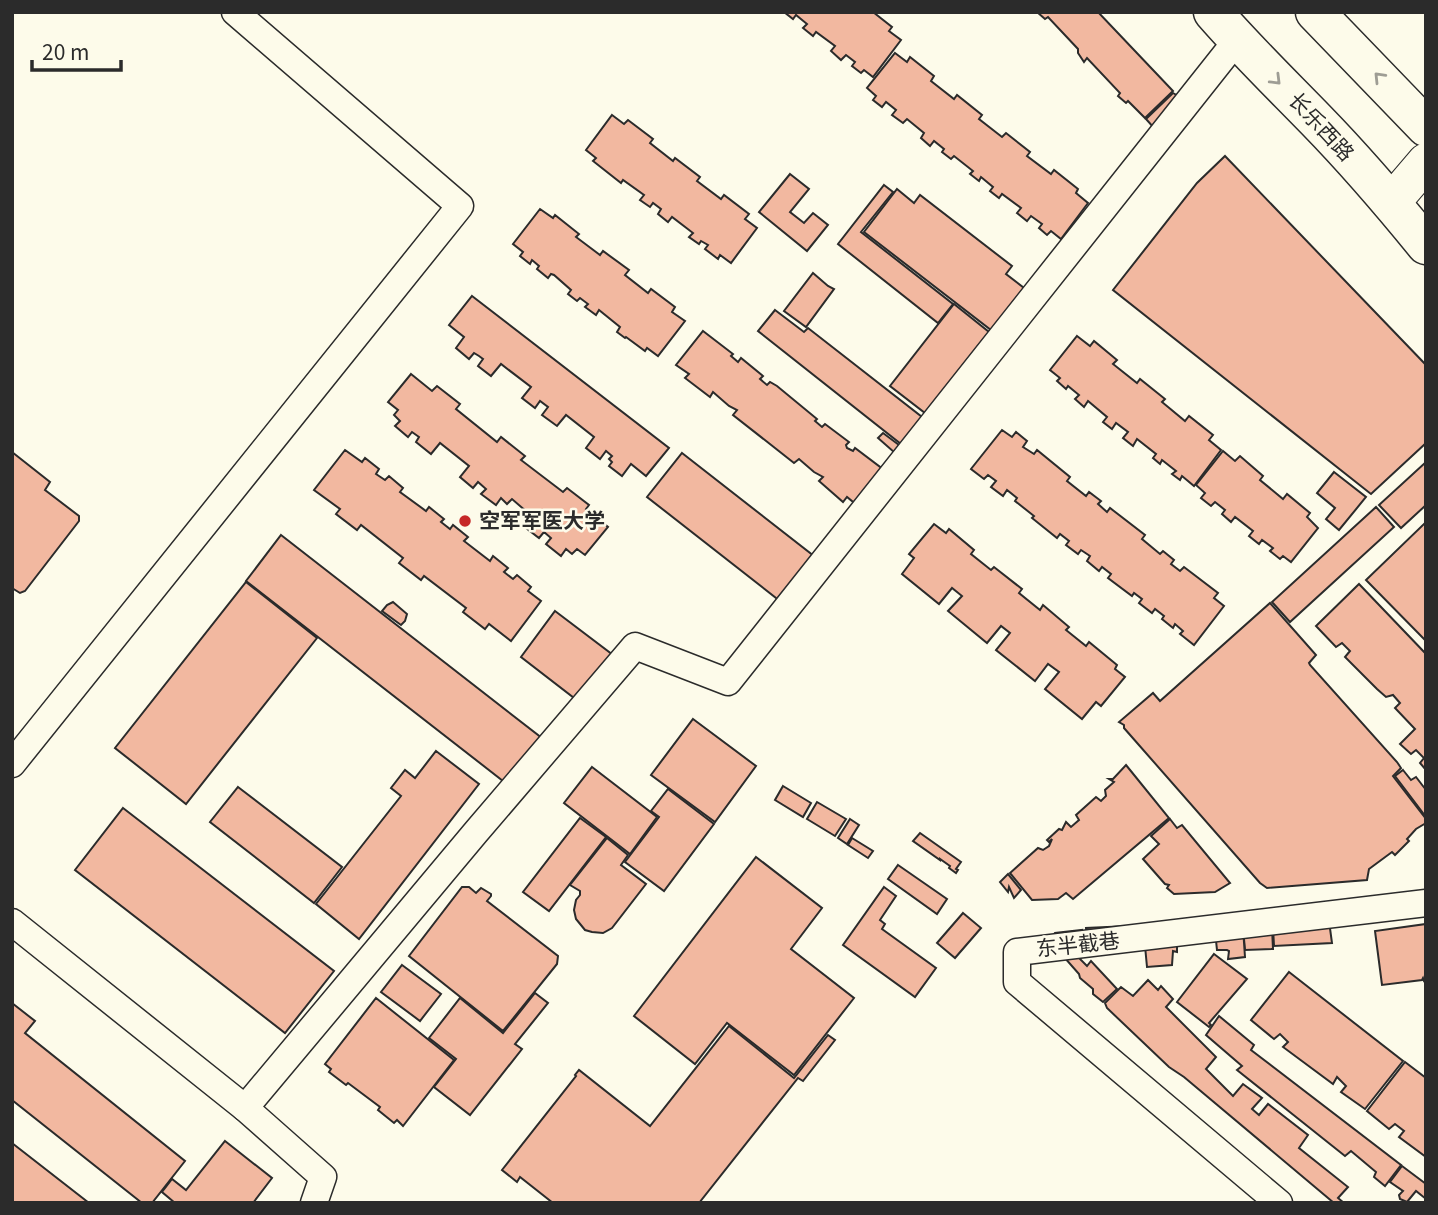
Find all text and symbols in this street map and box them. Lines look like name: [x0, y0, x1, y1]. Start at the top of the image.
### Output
scale bar: [32, 28, 121, 72]
text: 20 m: [42, 36, 89, 66]
one-way arrow: [1268, 71, 1281, 84]
one-way arrow: [1374, 73, 1387, 86]
street label: 长乐西路: [1283, 85, 1362, 167]
place label: 空军军医大学: [479, 504, 605, 534]
marker: 空军军医大学: [457, 513, 473, 529]
street label: 东半截巷: [1034, 924, 1121, 962]

